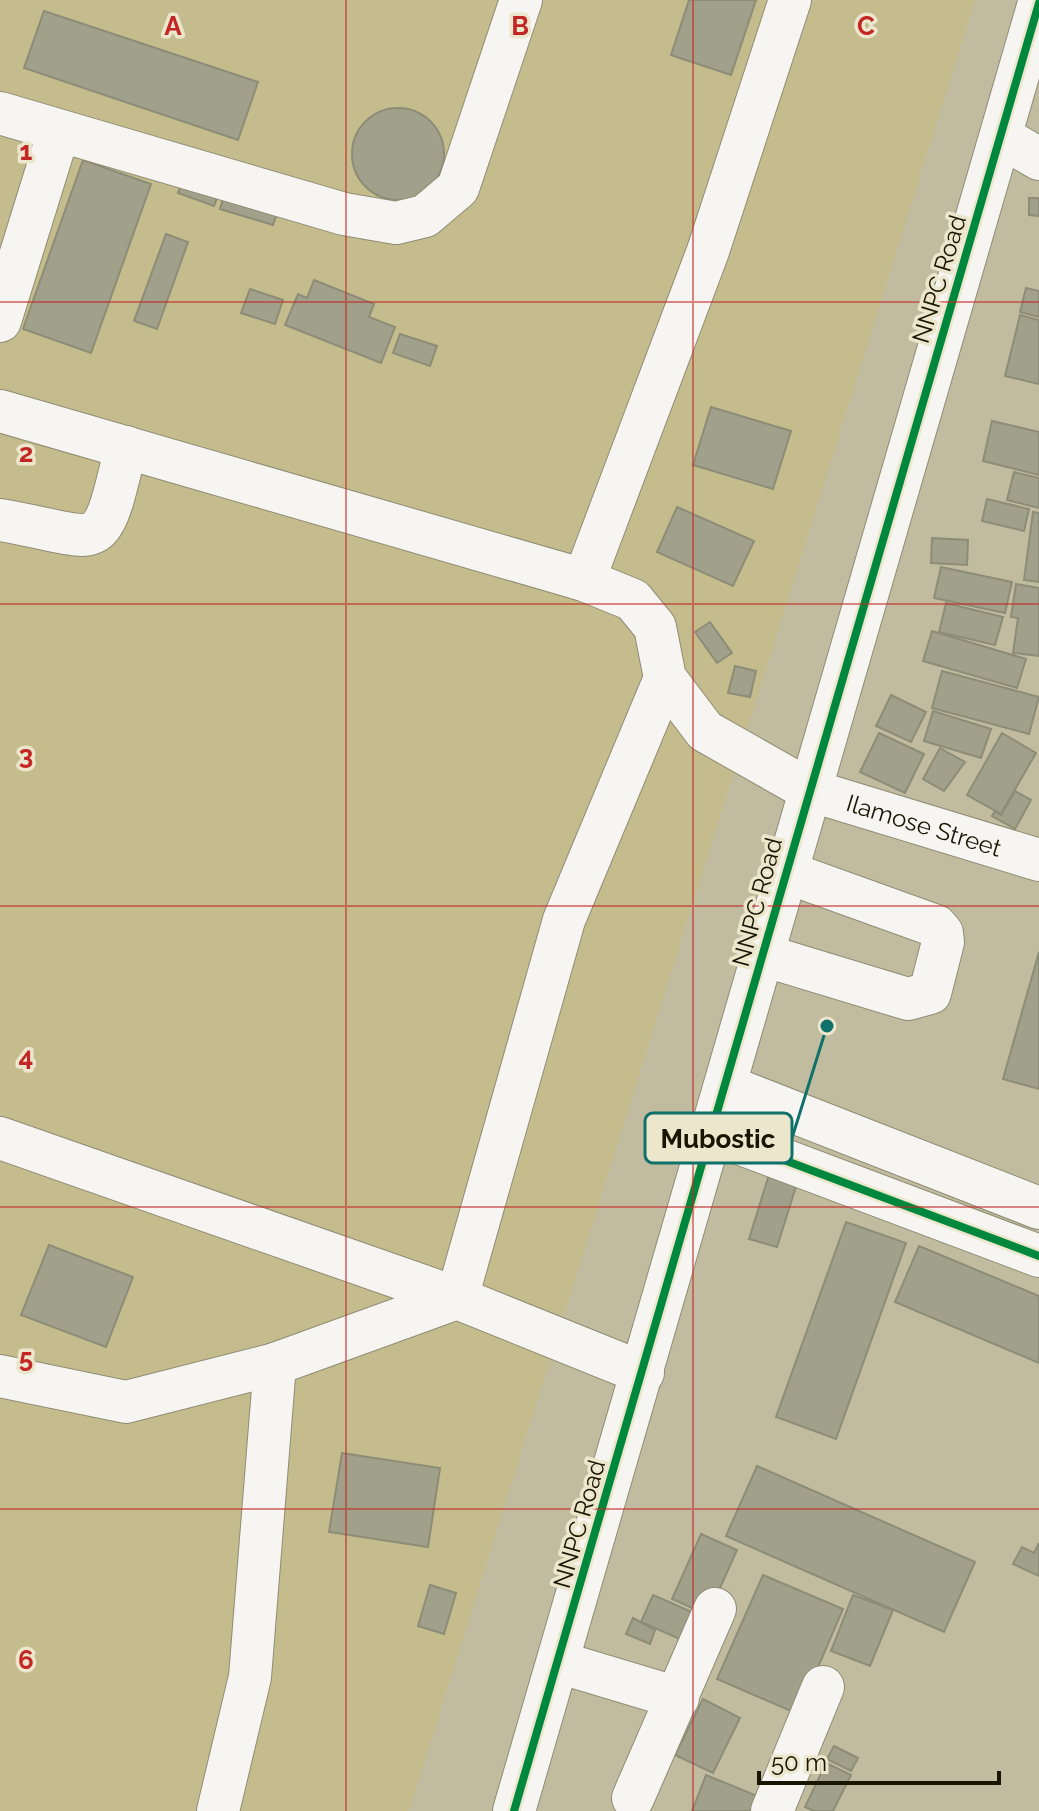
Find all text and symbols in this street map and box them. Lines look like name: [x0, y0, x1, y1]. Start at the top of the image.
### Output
text: A: [164, 11, 182, 41]
text: B: [511, 11, 529, 41]
text: C: [857, 11, 875, 41]
text: 1: [20, 136, 33, 166]
street label: NNPC Road: [906, 212, 972, 346]
text: 2: [19, 438, 33, 468]
text: 3: [19, 740, 33, 770]
street label: Ilamose Street: [843, 788, 1005, 862]
street label: NNPC Road: [726, 834, 788, 970]
text: 4: [19, 1042, 33, 1072]
callout: Mubostic: [645, 1113, 792, 1163]
text: Mubostic: [661, 1124, 776, 1154]
text: 5: [19, 1343, 33, 1373]
street label: NNPC Road: [547, 1456, 611, 1592]
text: 6: [18, 1645, 34, 1675]
scale bar: [759, 1735, 999, 1785]
text: 50 m: [771, 1748, 827, 1777]

